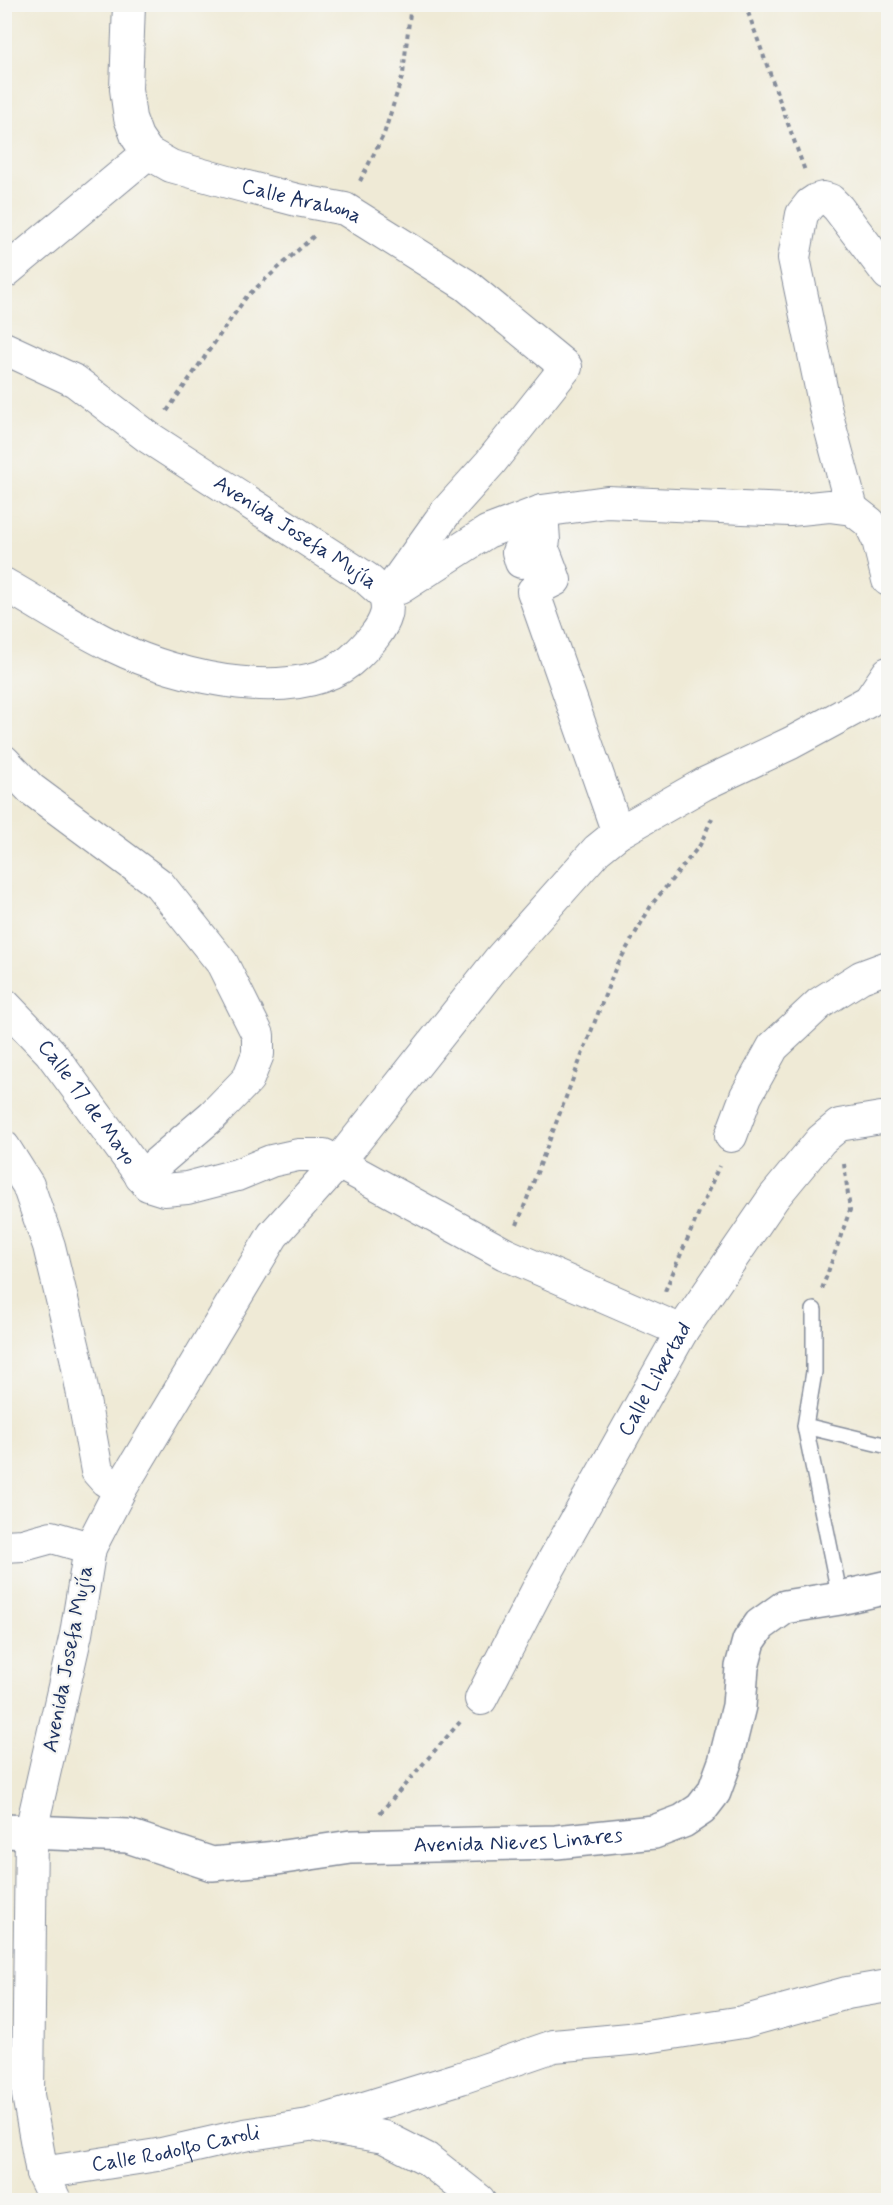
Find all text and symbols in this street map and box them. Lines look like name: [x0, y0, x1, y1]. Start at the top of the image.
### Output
street label: Calle Arahona: [238, 172, 368, 231]
street label: Avenida Josefa Mujía: [208, 469, 384, 596]
street label: Calle 17 de Mayo: [31, 1033, 143, 1171]
street label: Calle Libertad: [612, 1316, 698, 1442]
street label: Avenida Josefa Mujía: [36, 1563, 100, 1755]
street label: Avenida Nieves Linares: [413, 1821, 624, 1859]
street label: Calle Rodolfo Caroli: [90, 2119, 262, 2179]

